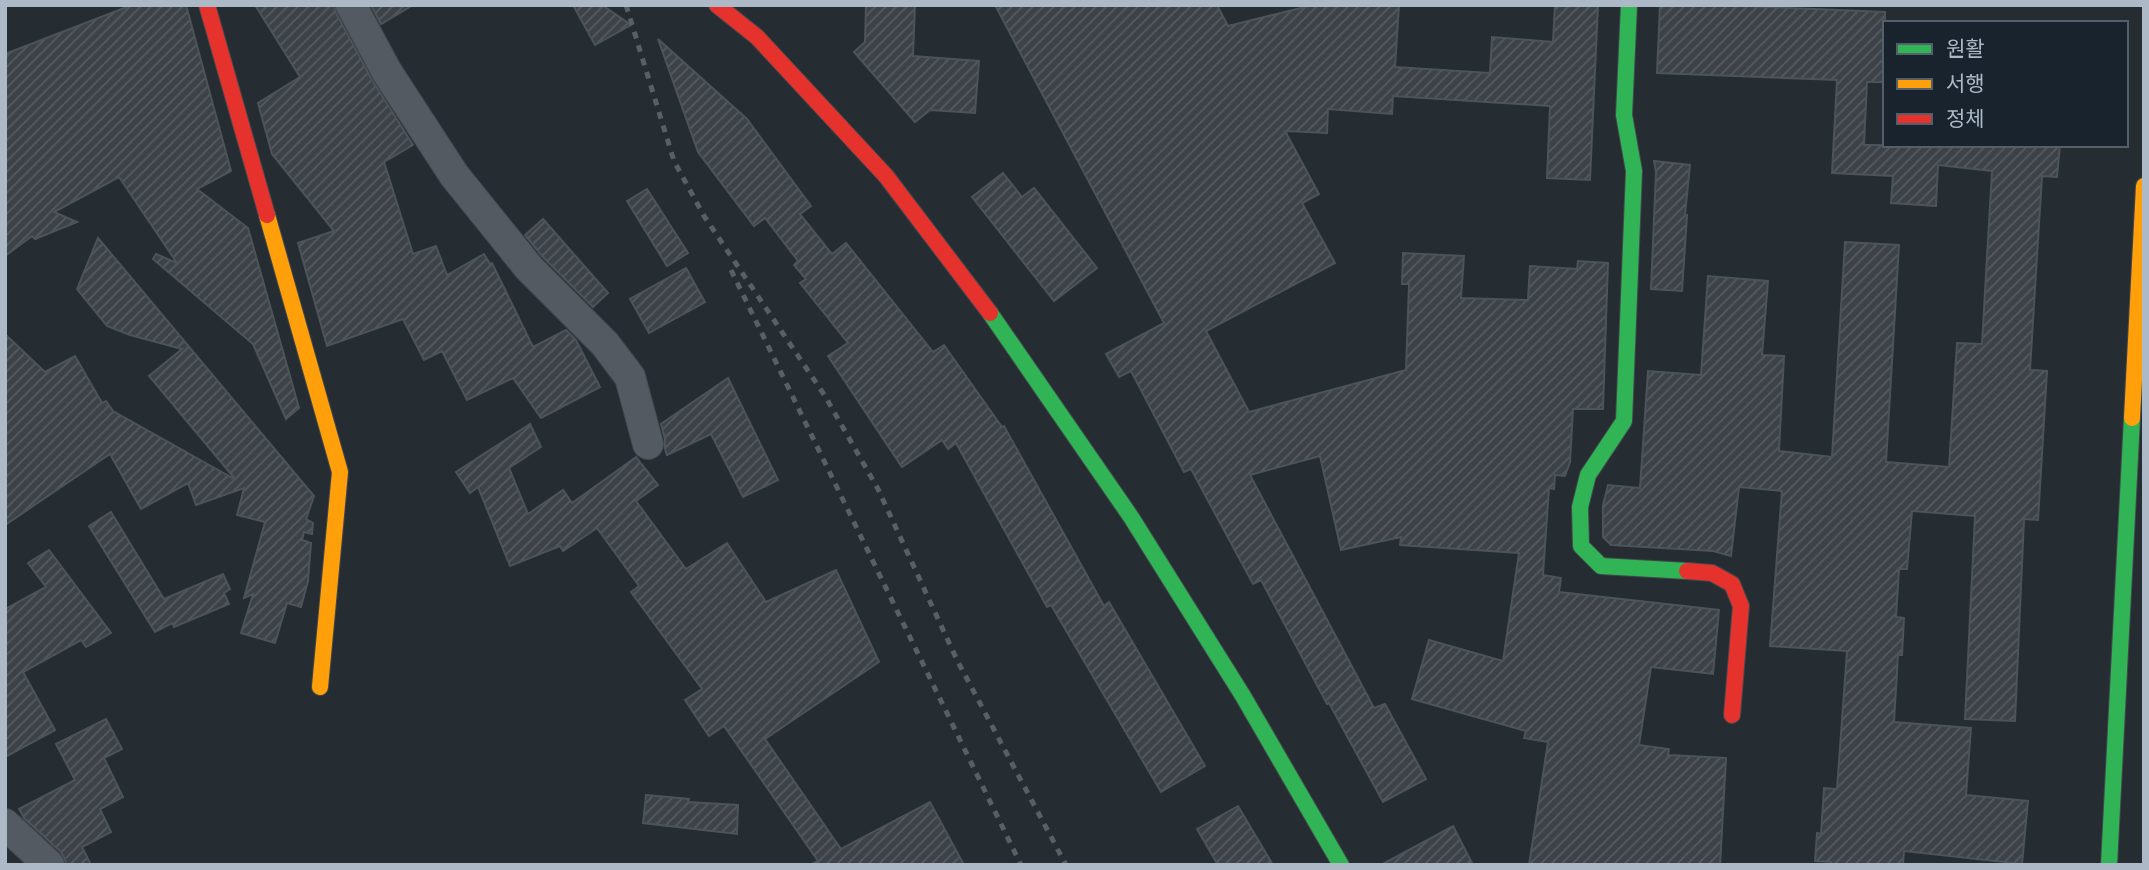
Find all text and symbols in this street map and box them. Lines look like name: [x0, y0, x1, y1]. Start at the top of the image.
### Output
legend: [1883, 21, 2128, 147]
text: 원활: [1946, 35, 1985, 60]
text: 서행: [1946, 70, 1985, 95]
text: 정체: [1946, 105, 1985, 130]

